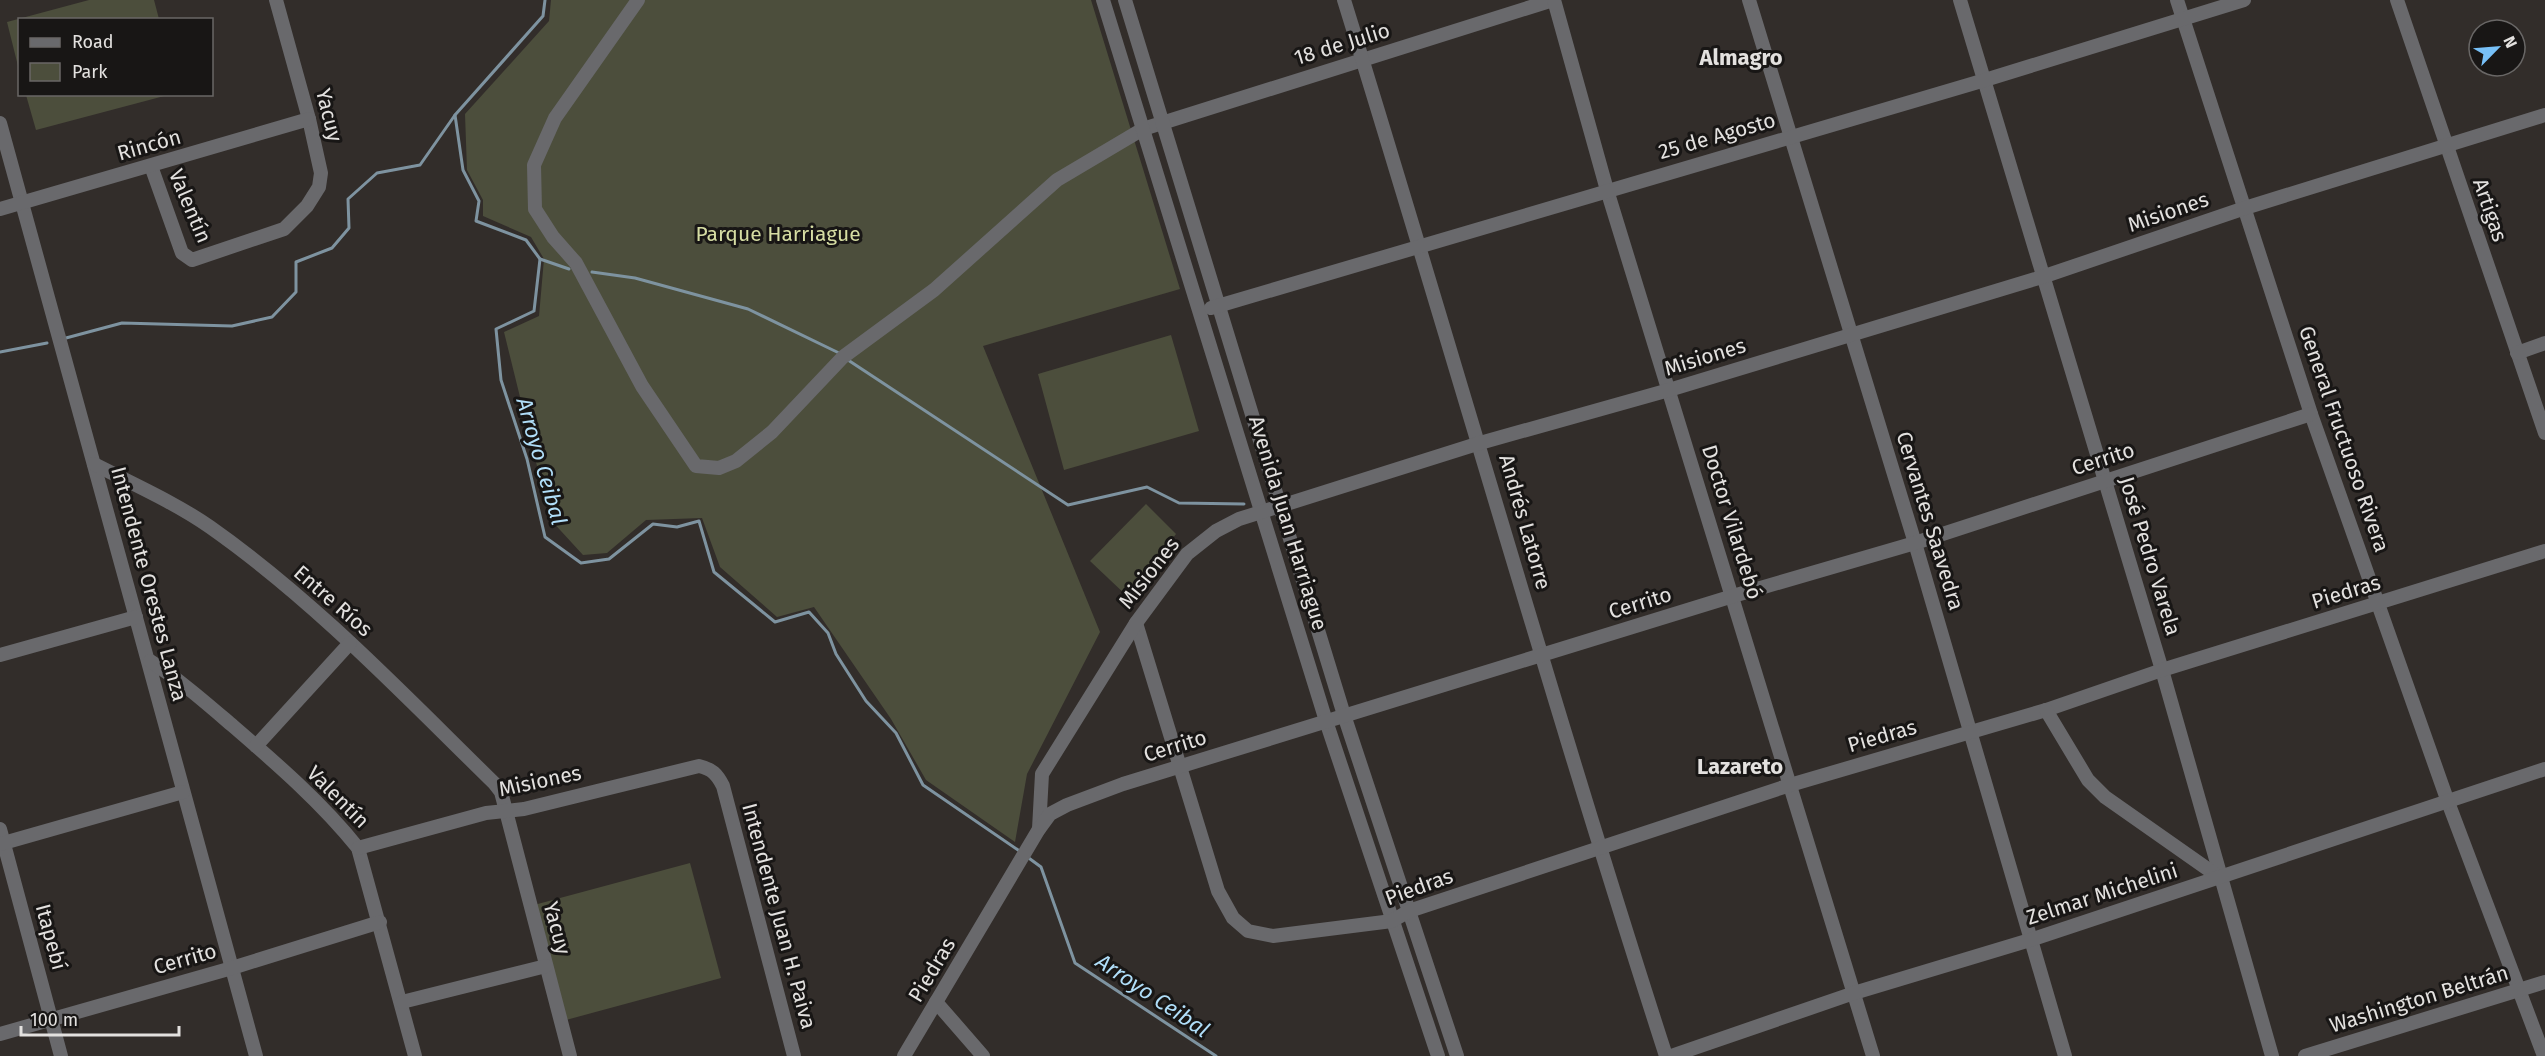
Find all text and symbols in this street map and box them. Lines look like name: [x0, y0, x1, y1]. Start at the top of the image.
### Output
street label: 18 de Julio: [1291, 17, 1393, 71]
legend: [18, 18, 213, 96]
north arrow: [2467, 18, 2527, 78]
text: Road: [72, 31, 114, 53]
text: N: [2499, 33, 2521, 51]
district label: Almagro: [1698, 44, 1783, 71]
text: Park: [72, 61, 108, 83]
street label: Yacuy: [310, 86, 348, 145]
street label: 25 de Agosto: [1656, 107, 1778, 165]
street label: Rincón: [114, 124, 184, 166]
street label: Valentín: [163, 165, 217, 247]
street label: Artigas: [2467, 175, 2513, 245]
street label: Misiones: [2124, 186, 2212, 238]
park label: Parque Harriague: [695, 221, 861, 247]
street label: General Fructuoso Rivera: [2293, 322, 2395, 556]
street label: Misiones: [1661, 332, 1749, 382]
water label: Arroyo Ceibal: [510, 393, 573, 528]
street label: Avenida Juan Harriague: [1243, 413, 1333, 633]
street label: Cervantes Saavedra: [1890, 428, 1970, 614]
street label: Cerrito: [2068, 437, 2138, 481]
street label: Doctor Vilardebó: [1696, 442, 1768, 602]
street label: Andrés Latorre: [1493, 451, 1557, 593]
street label: Intendente Orestes Lanza: [105, 464, 193, 704]
street label: José Pedro Varela: [2113, 473, 2187, 639]
street label: Misiones: [1113, 532, 1185, 614]
street label: Entre Ríos: [288, 560, 378, 642]
street label: Piedras: [2308, 569, 2384, 615]
street label: Cerrito: [1605, 581, 1675, 625]
street label: Piedras: [1845, 714, 1920, 758]
street label: Cerrito: [1140, 724, 1210, 768]
district label: Lazareto: [1697, 753, 1783, 780]
street label: Valentín: [301, 760, 375, 834]
street label: Misiones: [496, 760, 584, 802]
street label: Intendente Juan H. Paiva: [736, 800, 822, 1032]
street label: Zelmar Michelini: [2023, 857, 2181, 931]
street label: Piedras: [1381, 863, 1457, 911]
street label: Yacuy: [537, 899, 577, 958]
street label: Itapebí: [30, 901, 72, 973]
street label: Piedras: [903, 933, 961, 1007]
street label: Cerrito: [150, 938, 220, 980]
water label: Arroyo Ceibal: [1090, 947, 1215, 1043]
street label: Washington Beltrán: [2326, 959, 2512, 1039]
scale bar: [21, 999, 178, 1037]
text: 100 m: [30, 1009, 78, 1031]

